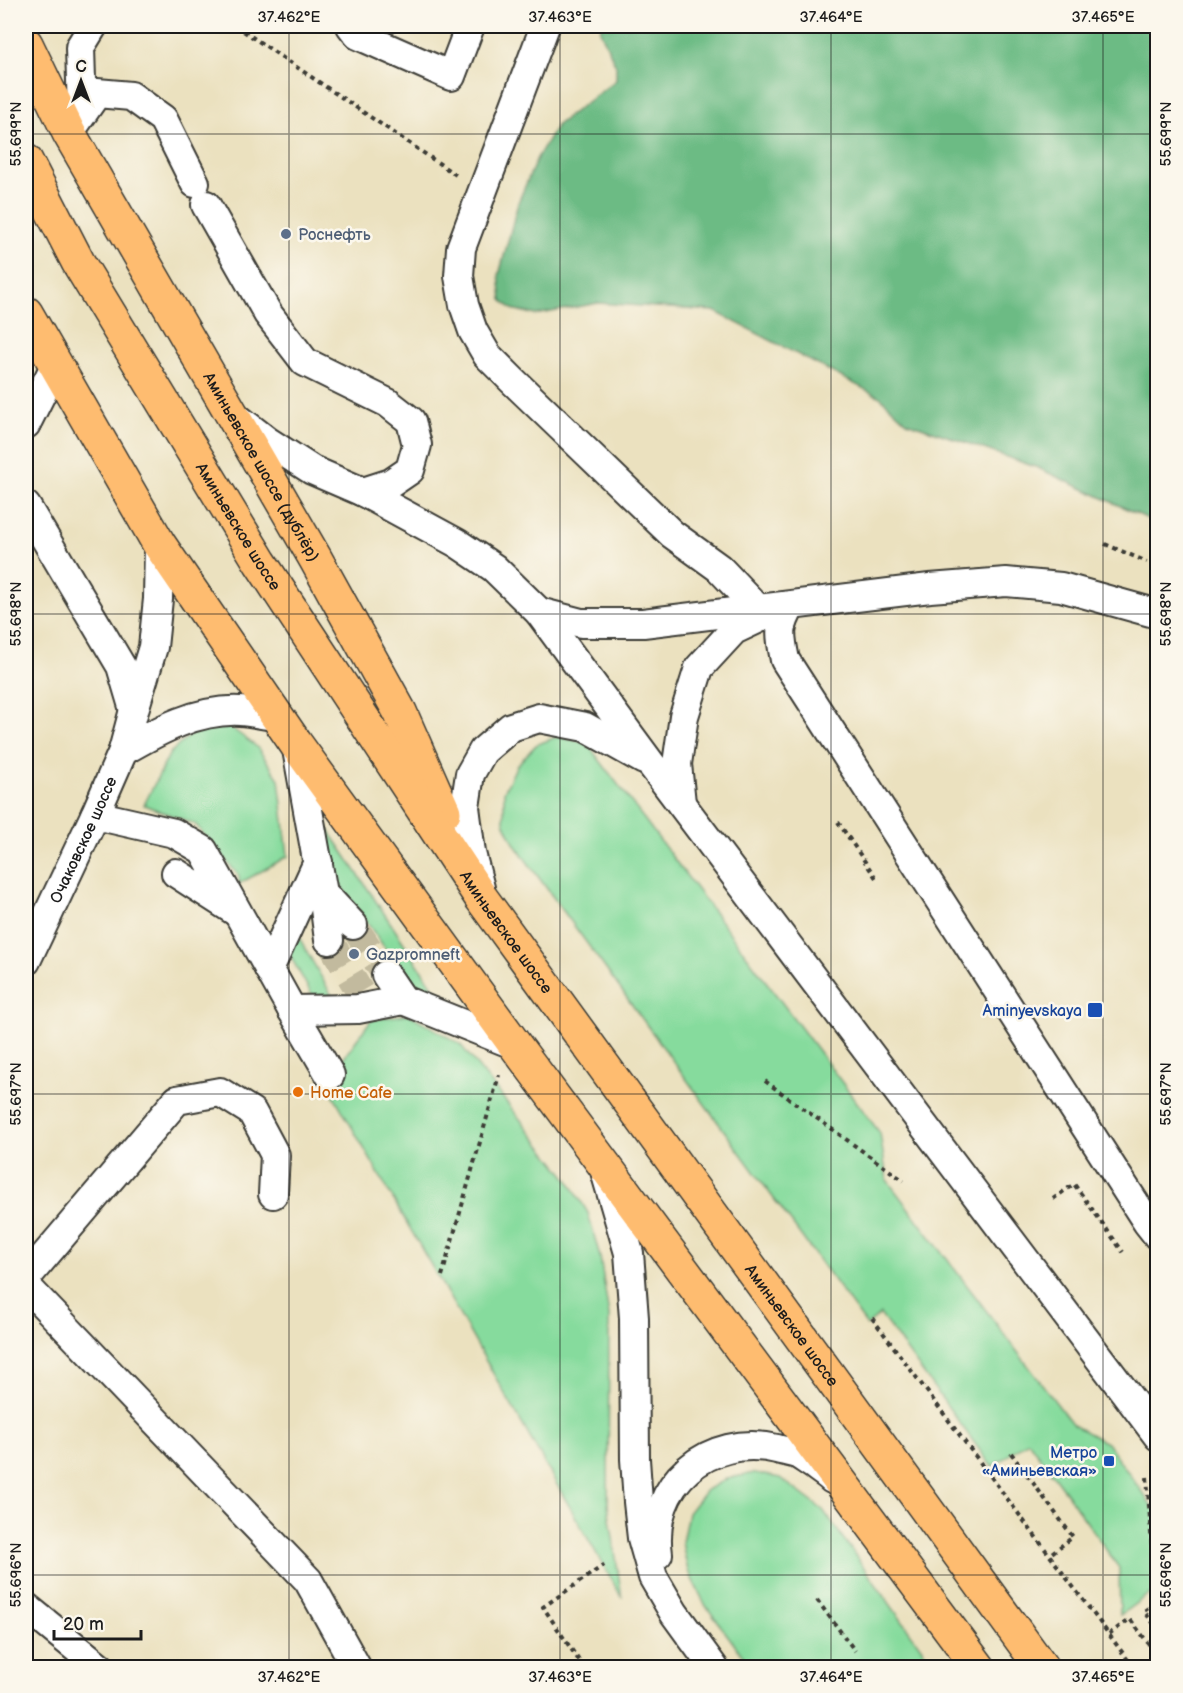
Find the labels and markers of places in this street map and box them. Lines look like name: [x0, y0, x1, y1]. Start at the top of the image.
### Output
place label: Роснефть: [298, 226, 371, 245]
marker: Роснефть: [279, 227, 293, 241]
place label: Gazpromneft: [366, 946, 460, 965]
marker: Gazpromneft: [347, 947, 361, 961]
marker: Aminyevskaya: [1086, 1001, 1104, 1019]
place label: Aminyevskaya: [982, 1002, 1082, 1021]
place label: Home Cafe: [310, 1084, 393, 1103]
marker: Home Cafe: [291, 1085, 305, 1099]
place label: Метро «Аминьевская»: [982, 1444, 1097, 1481]
marker: Метро «Аминьевская»: [1102, 1454, 1116, 1468]

